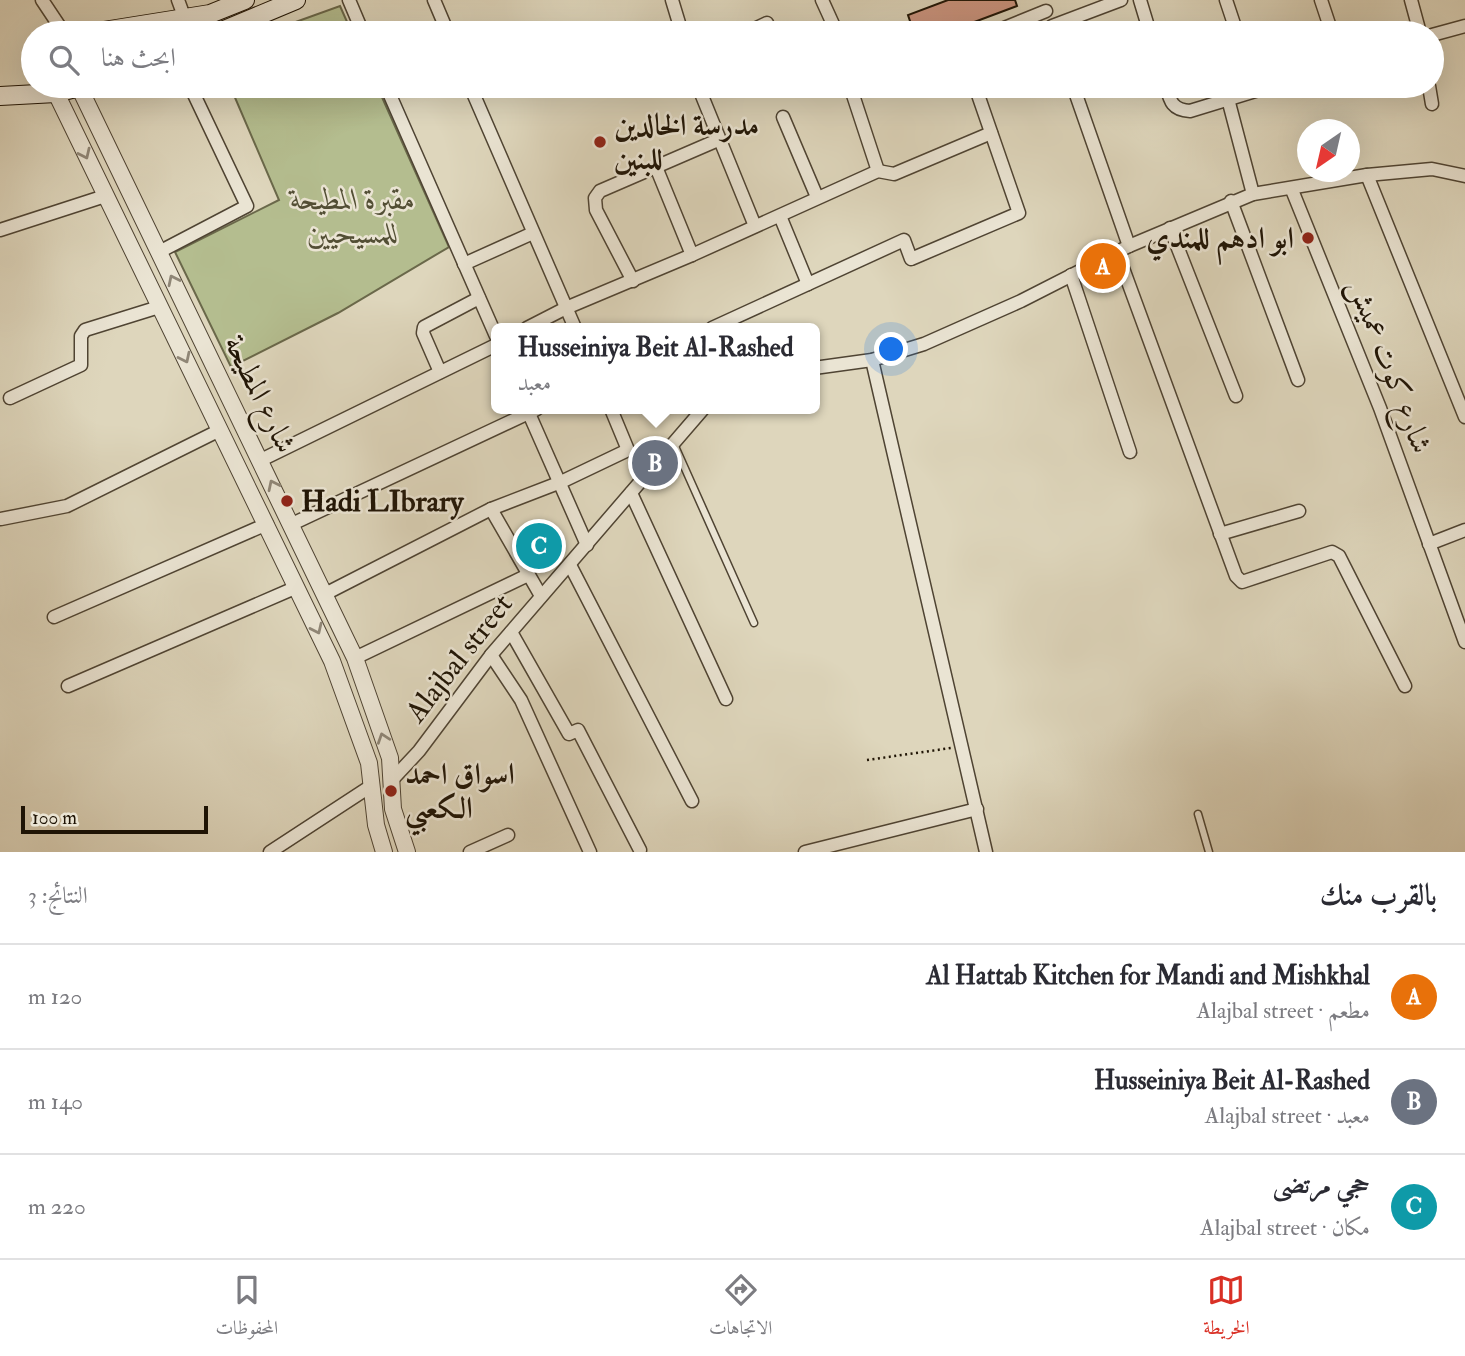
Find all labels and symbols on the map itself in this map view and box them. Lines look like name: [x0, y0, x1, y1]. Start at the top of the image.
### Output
place label: مدرسة الخالدين للبنين: [614, 107, 759, 178]
north arrow: [1297, 119, 1360, 182]
marker: مدرسة الخالدين للبنين: [592, 134, 608, 150]
one-way arrow: [77, 147, 91, 159]
park label: مقبرة المطيحة للمسيحيين: [287, 181, 416, 252]
place label: ابو ادهم للمندي: [1146, 220, 1294, 265]
marker: ابو ادهم للمندي: [1300, 230, 1316, 246]
pin: A: [1080, 240, 1126, 292]
street label: شارع كوت عميش: [1334, 274, 1440, 460]
one-way arrow: [167, 275, 181, 287]
street label: شارع المطيحة: [210, 329, 304, 462]
your location: [874, 332, 908, 366]
one-way arrow: [177, 351, 191, 363]
pin: B: [632, 437, 678, 489]
one-way arrow: [268, 480, 282, 492]
place label: Hadi LIbrary: [301, 483, 465, 520]
marker: Hadi LIbrary: [279, 493, 295, 509]
pin: C: [516, 520, 562, 572]
street label: Alajbal street: [397, 586, 521, 730]
one-way arrow: [309, 622, 323, 634]
one-way arrow: [377, 733, 391, 745]
place label: اسواق احمد الكعبي: [405, 756, 515, 836]
marker: اسواق احمد الكعبي: [383, 783, 399, 799]
scale bar: [21, 803, 208, 835]

